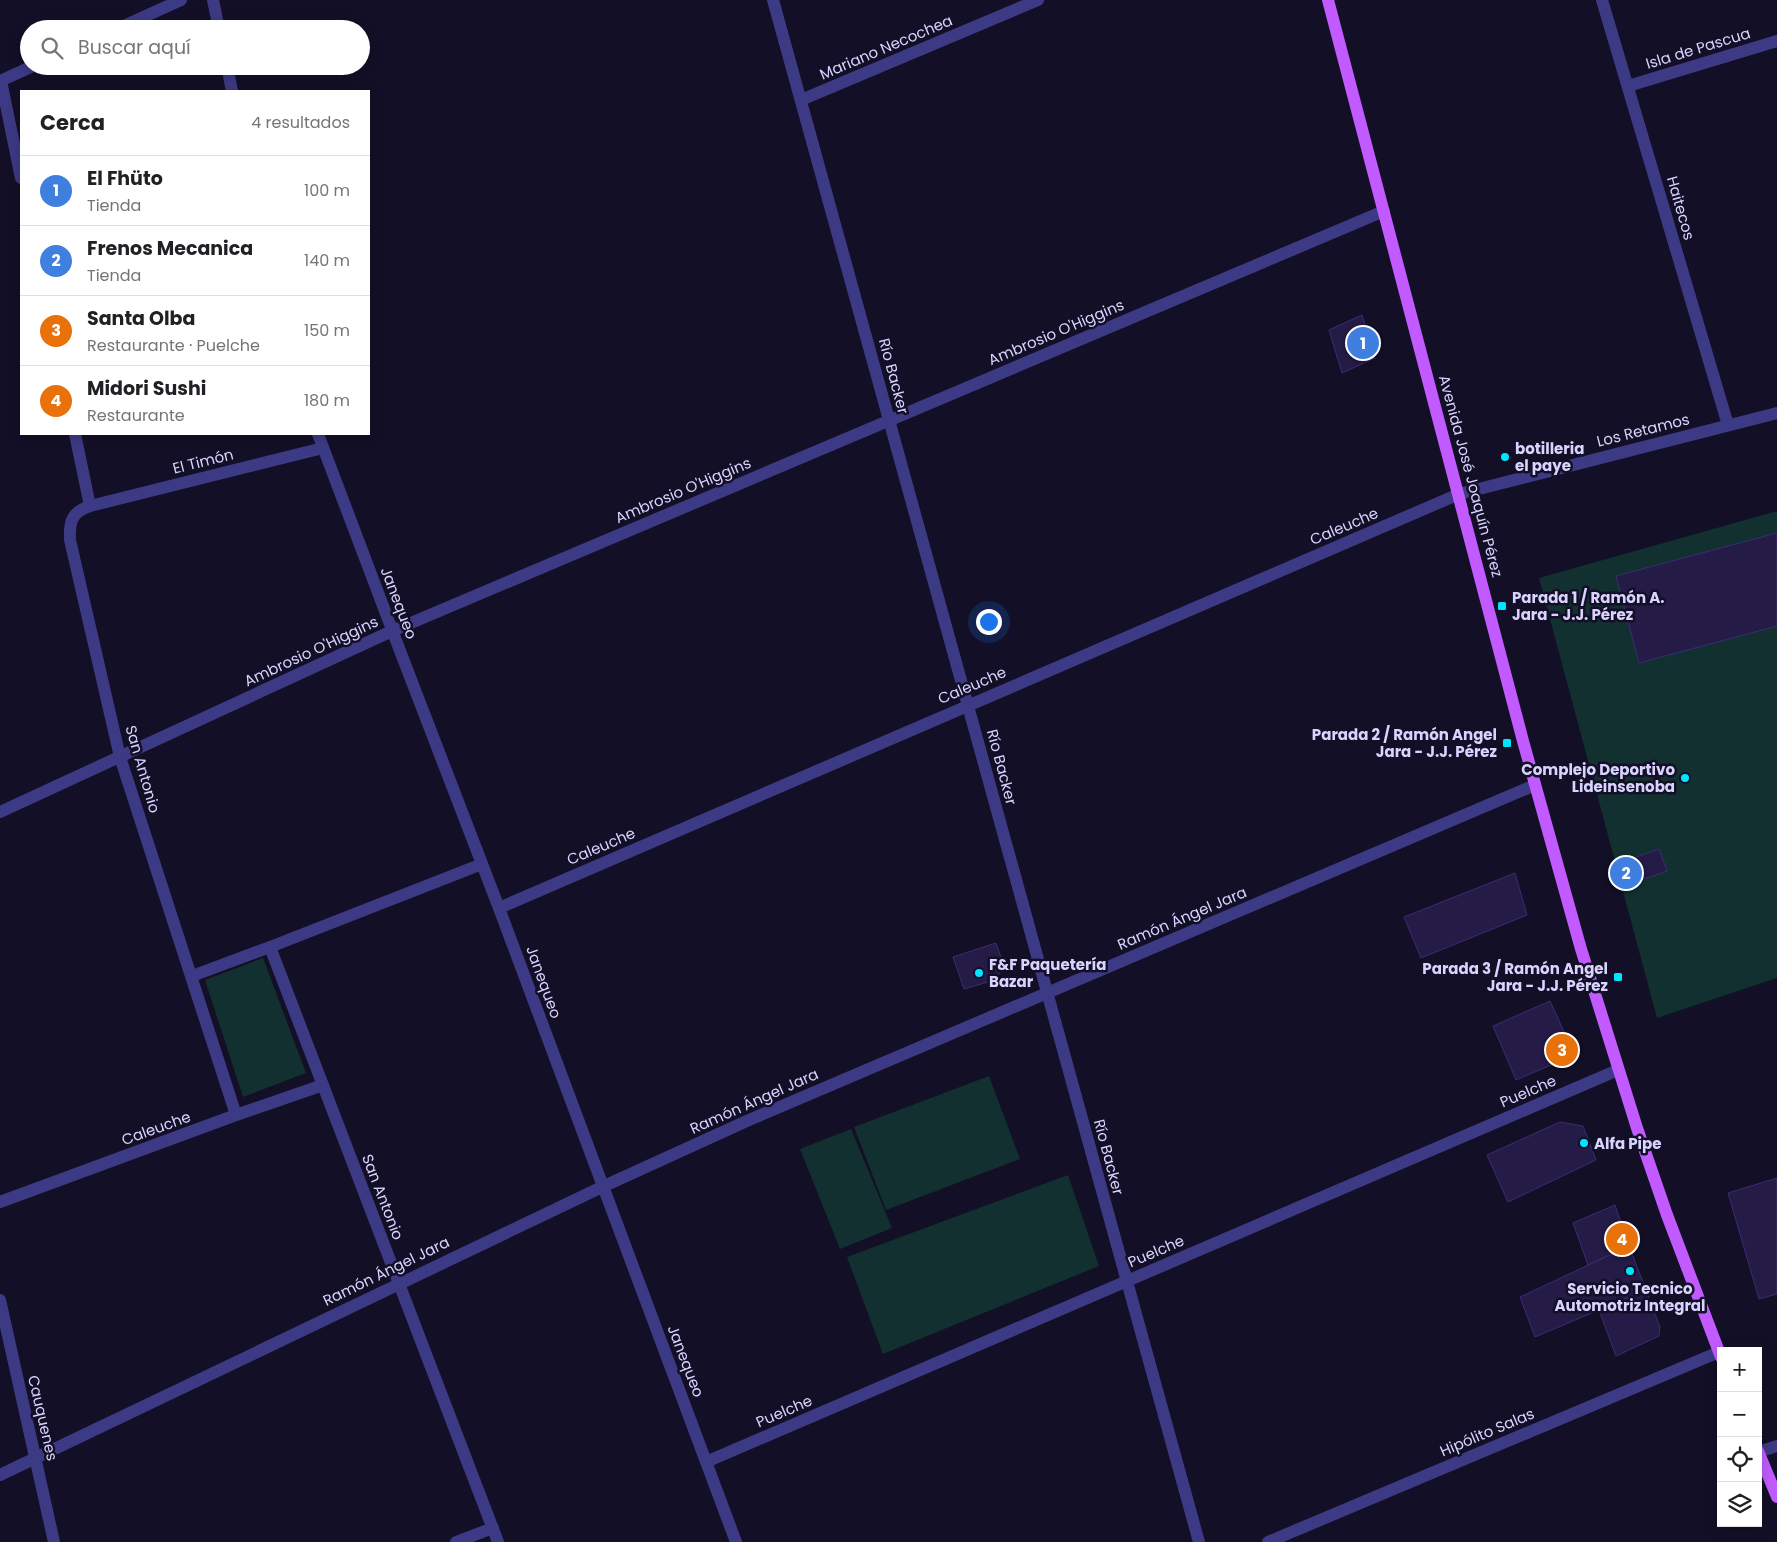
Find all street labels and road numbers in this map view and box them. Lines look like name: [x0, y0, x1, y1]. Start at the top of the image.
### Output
street label: Mariano Necochea: [816, 10, 956, 84]
street label: Isla de Pascua: [1643, 22, 1753, 74]
street label: Haitecos: [1662, 174, 1700, 243]
street label: Ambrosio O'Higgins: [985, 294, 1127, 370]
street label: Río Backer: [874, 336, 914, 417]
street label: Avenida José Joaquín Pérez: [1434, 373, 1508, 580]
street label: Los Retamos: [1594, 408, 1692, 452]
street label: El Timón: [170, 443, 236, 479]
street label: Ambrosio O'Higgins: [612, 452, 754, 528]
street label: Caleuche: [1307, 502, 1381, 550]
street label: Janequeo: [376, 564, 422, 642]
street label: Ambrosio O'Higgins: [241, 611, 382, 691]
street label: Caleuche: [935, 661, 1009, 709]
street label: San Antonio: [120, 723, 166, 815]
street label: Río Backer: [982, 727, 1022, 808]
street label: Caleuche: [564, 822, 638, 870]
street label: Ramón Ángel Jara: [1114, 881, 1250, 955]
street label: Janequeo: [521, 943, 567, 1021]
street label: Ramón Ángel Jara: [686, 1063, 822, 1139]
street label: Puelche: [1497, 1070, 1559, 1112]
street label: Caleuche: [118, 1106, 194, 1150]
street label: Río Backer: [1089, 1117, 1129, 1198]
street label: San Antonio: [357, 1151, 409, 1243]
street label: Puelche: [1125, 1230, 1187, 1272]
street label: Ramón Ángel Jara: [319, 1231, 453, 1311]
street label: Janequeo: [663, 1322, 709, 1400]
street label: Cauquenes: [23, 1373, 63, 1463]
street label: Puelche: [753, 1390, 815, 1432]
street label: Hipólito Salas: [1436, 1403, 1538, 1461]

